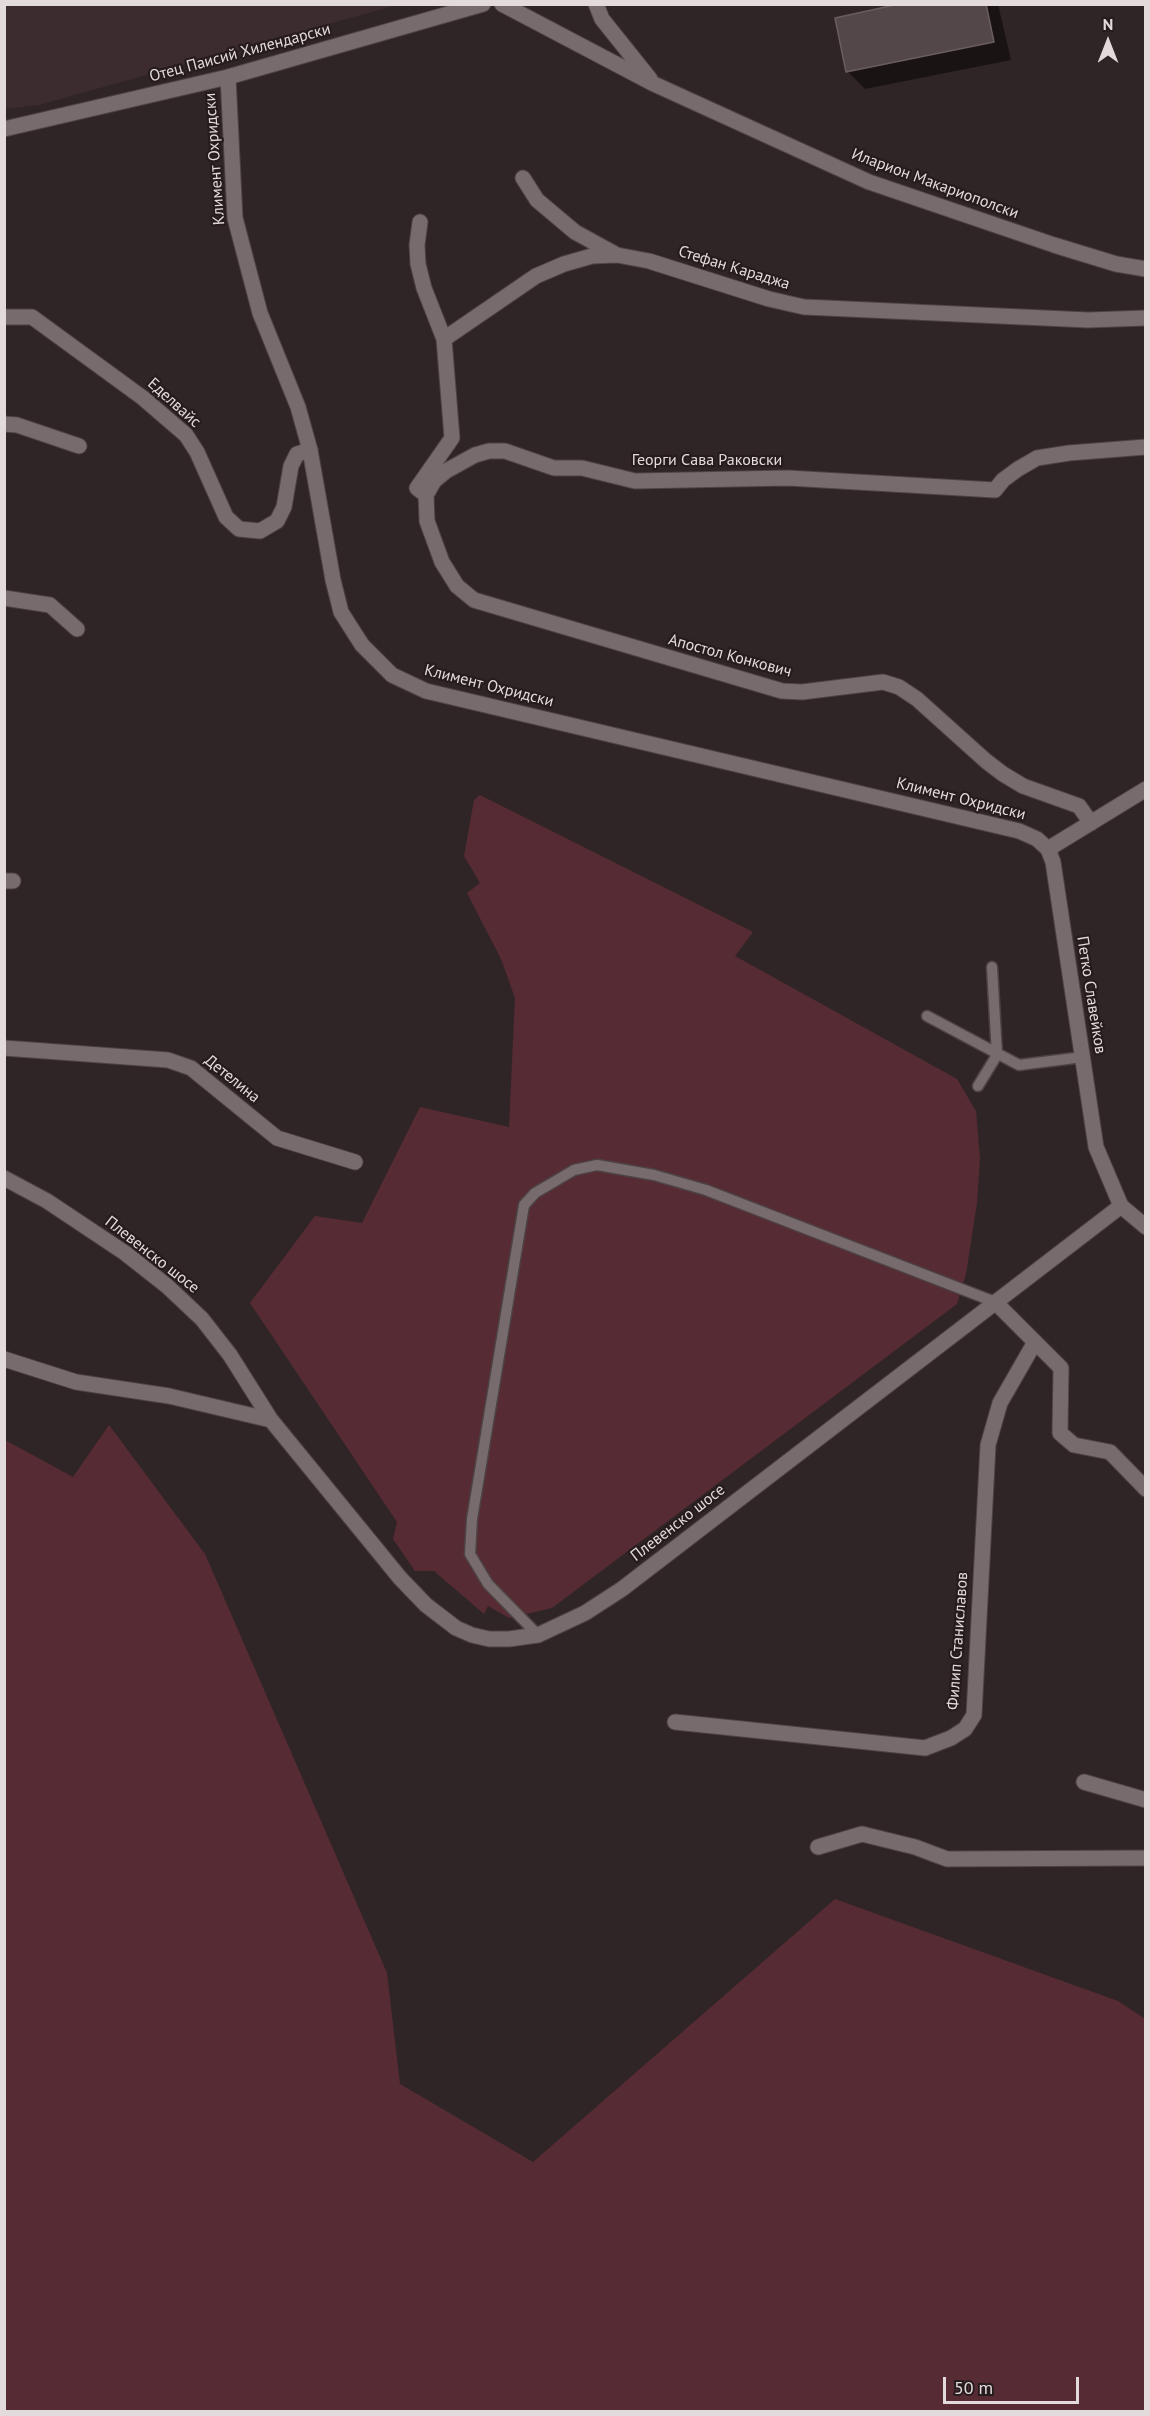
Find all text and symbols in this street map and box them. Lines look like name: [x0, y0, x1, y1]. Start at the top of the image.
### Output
north arrow: [1078, 12, 1138, 72]
text: N: [1103, 14, 1113, 34]
street label: Отец Паисий Хилендарски: [147, 20, 333, 86]
street label: Климент Охридски: [201, 92, 229, 226]
street label: Иларион Макариополски: [849, 145, 1021, 223]
street label: Стефан Караджа: [676, 242, 792, 294]
street label: Еделвайс: [143, 374, 205, 432]
street label: Георги Сава Раковски: [632, 450, 782, 470]
street label: Апостол Конкович: [666, 630, 794, 682]
street label: Климент Охридски: [422, 661, 556, 711]
street label: Климент Охридски: [894, 774, 1028, 824]
street label: Петко Славейков: [1072, 935, 1110, 1055]
street label: Детелина: [200, 1051, 264, 1107]
street label: Плевенско шосе: [101, 1212, 203, 1298]
street label: Плевенско шосе: [627, 1480, 729, 1566]
street label: Филип Станиславов: [944, 1571, 972, 1711]
scale bar: [946, 2365, 1082, 2403]
text: 50 m: [954, 2376, 993, 2399]

